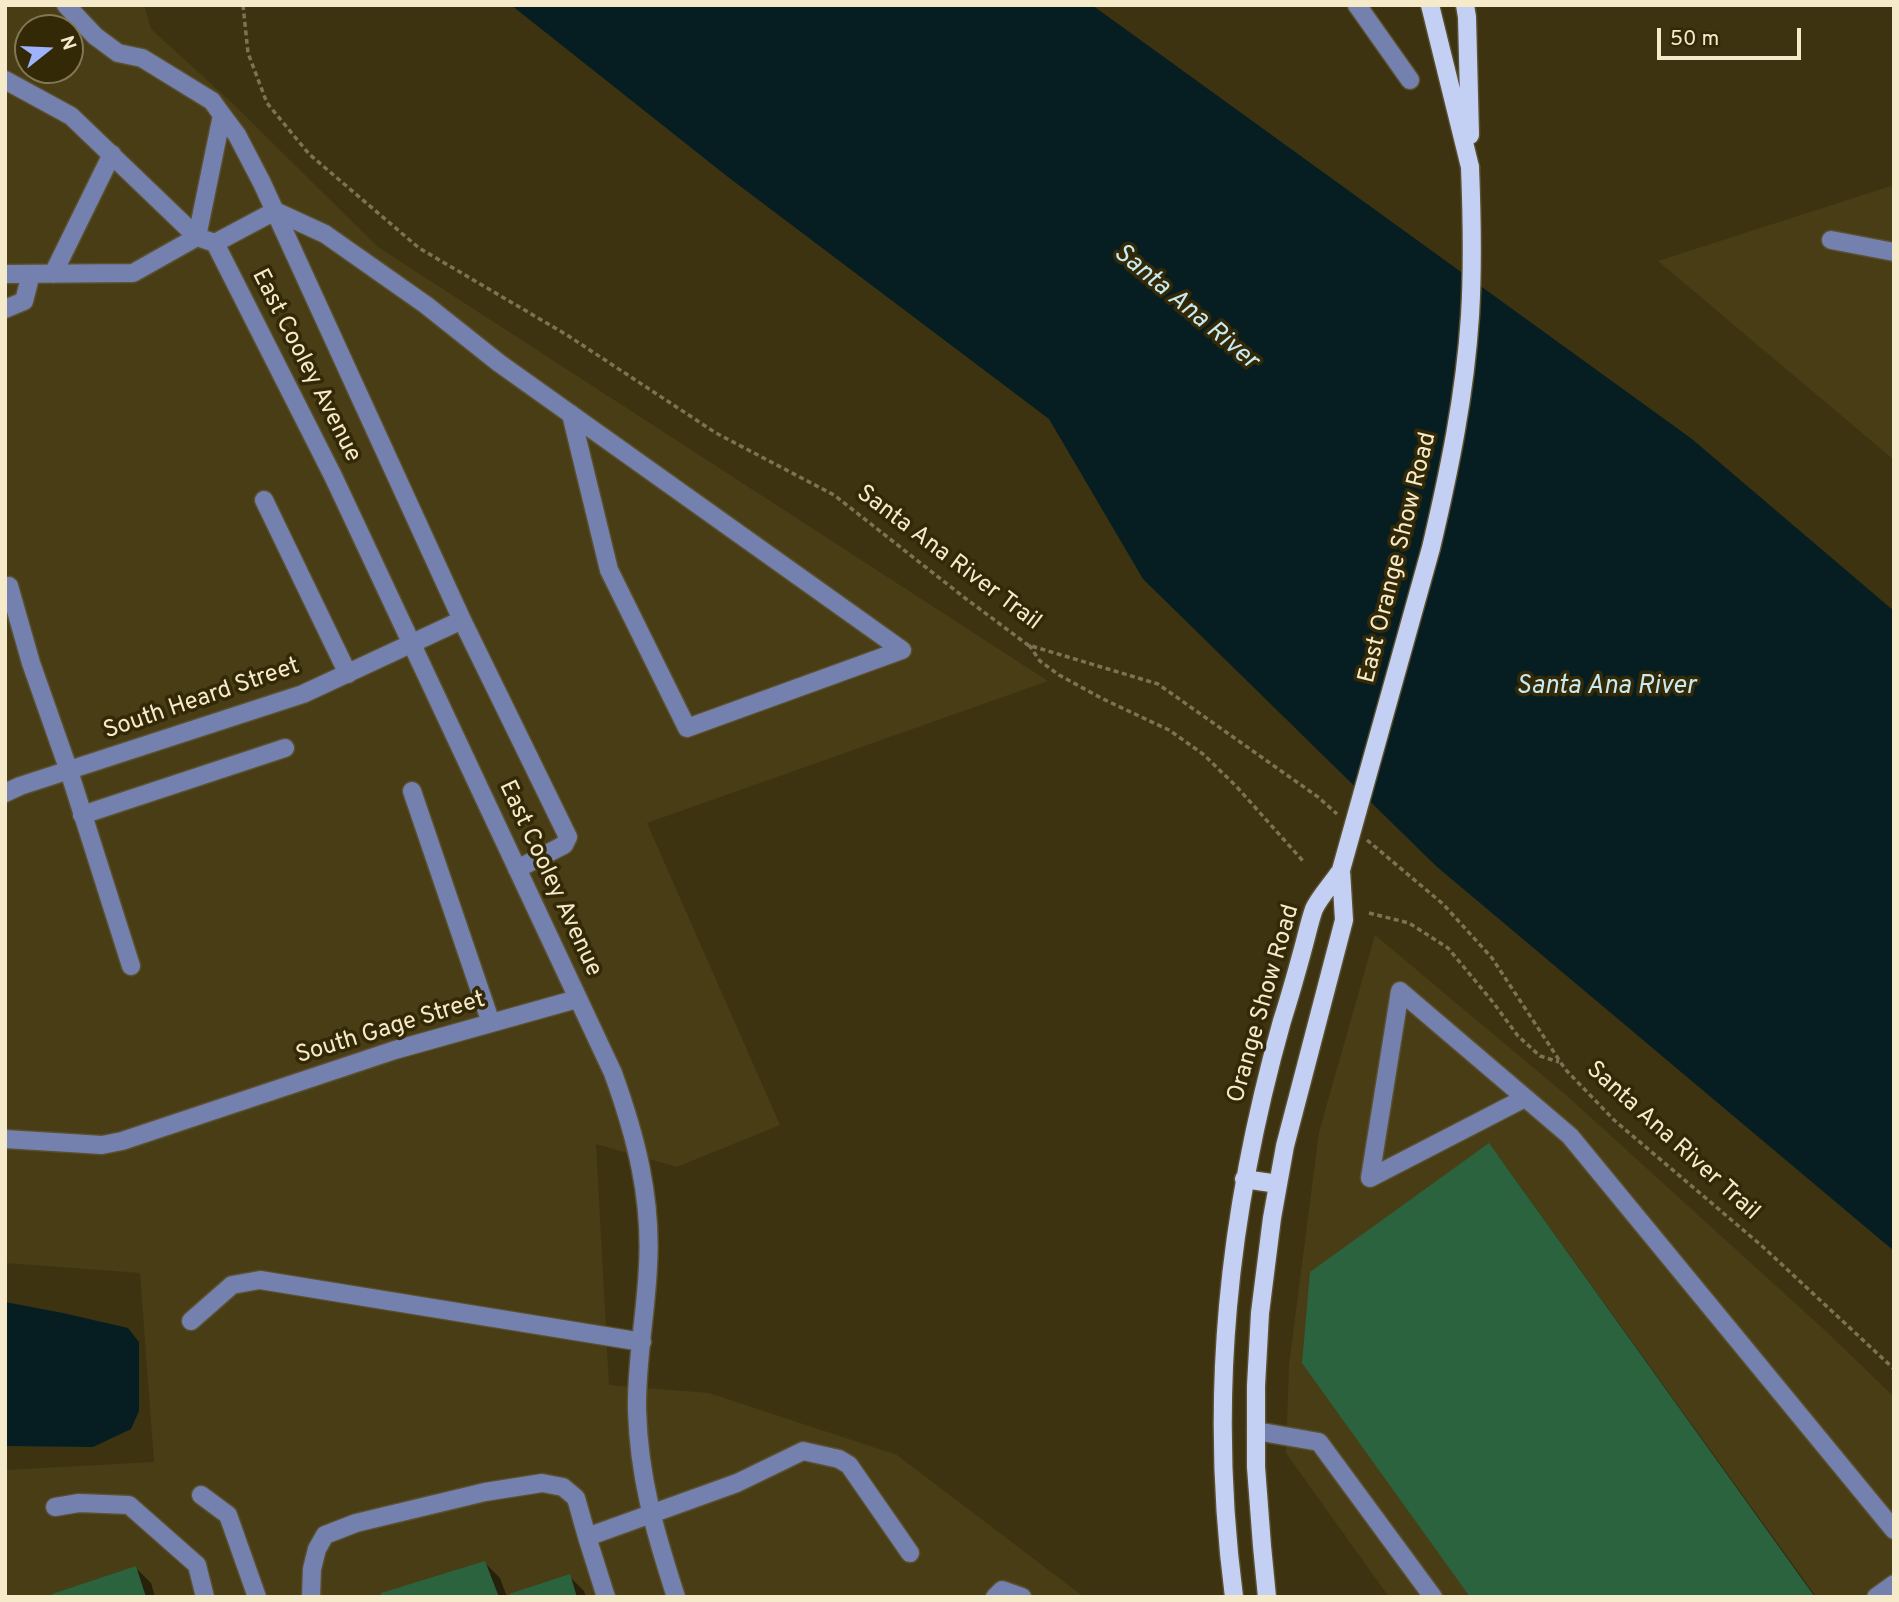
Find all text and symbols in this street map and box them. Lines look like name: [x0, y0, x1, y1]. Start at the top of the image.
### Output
north arrow: [14, 14, 84, 84]
scale bar: [1661, 14, 1804, 58]
text: 50 m: [1670, 26, 1719, 53]
text: N: [54, 33, 81, 53]
water label: Santa Ana River: [1106, 238, 1264, 378]
street label: East Cooley Avenue: [244, 265, 366, 467]
street label: East Orange Show Road: [1354, 430, 1444, 686]
street label: Santa Ana River Trail: [850, 480, 1046, 638]
street label: South Heard Street: [100, 653, 304, 747]
water label: Santa Ana River: [1516, 672, 1696, 704]
street label: East Cooley Avenue: [491, 777, 607, 981]
street label: Orange Show Road: [1223, 902, 1307, 1106]
street label: South Gage Street: [293, 987, 489, 1071]
street label: Santa Ana River Trail: [1579, 1056, 1765, 1228]

